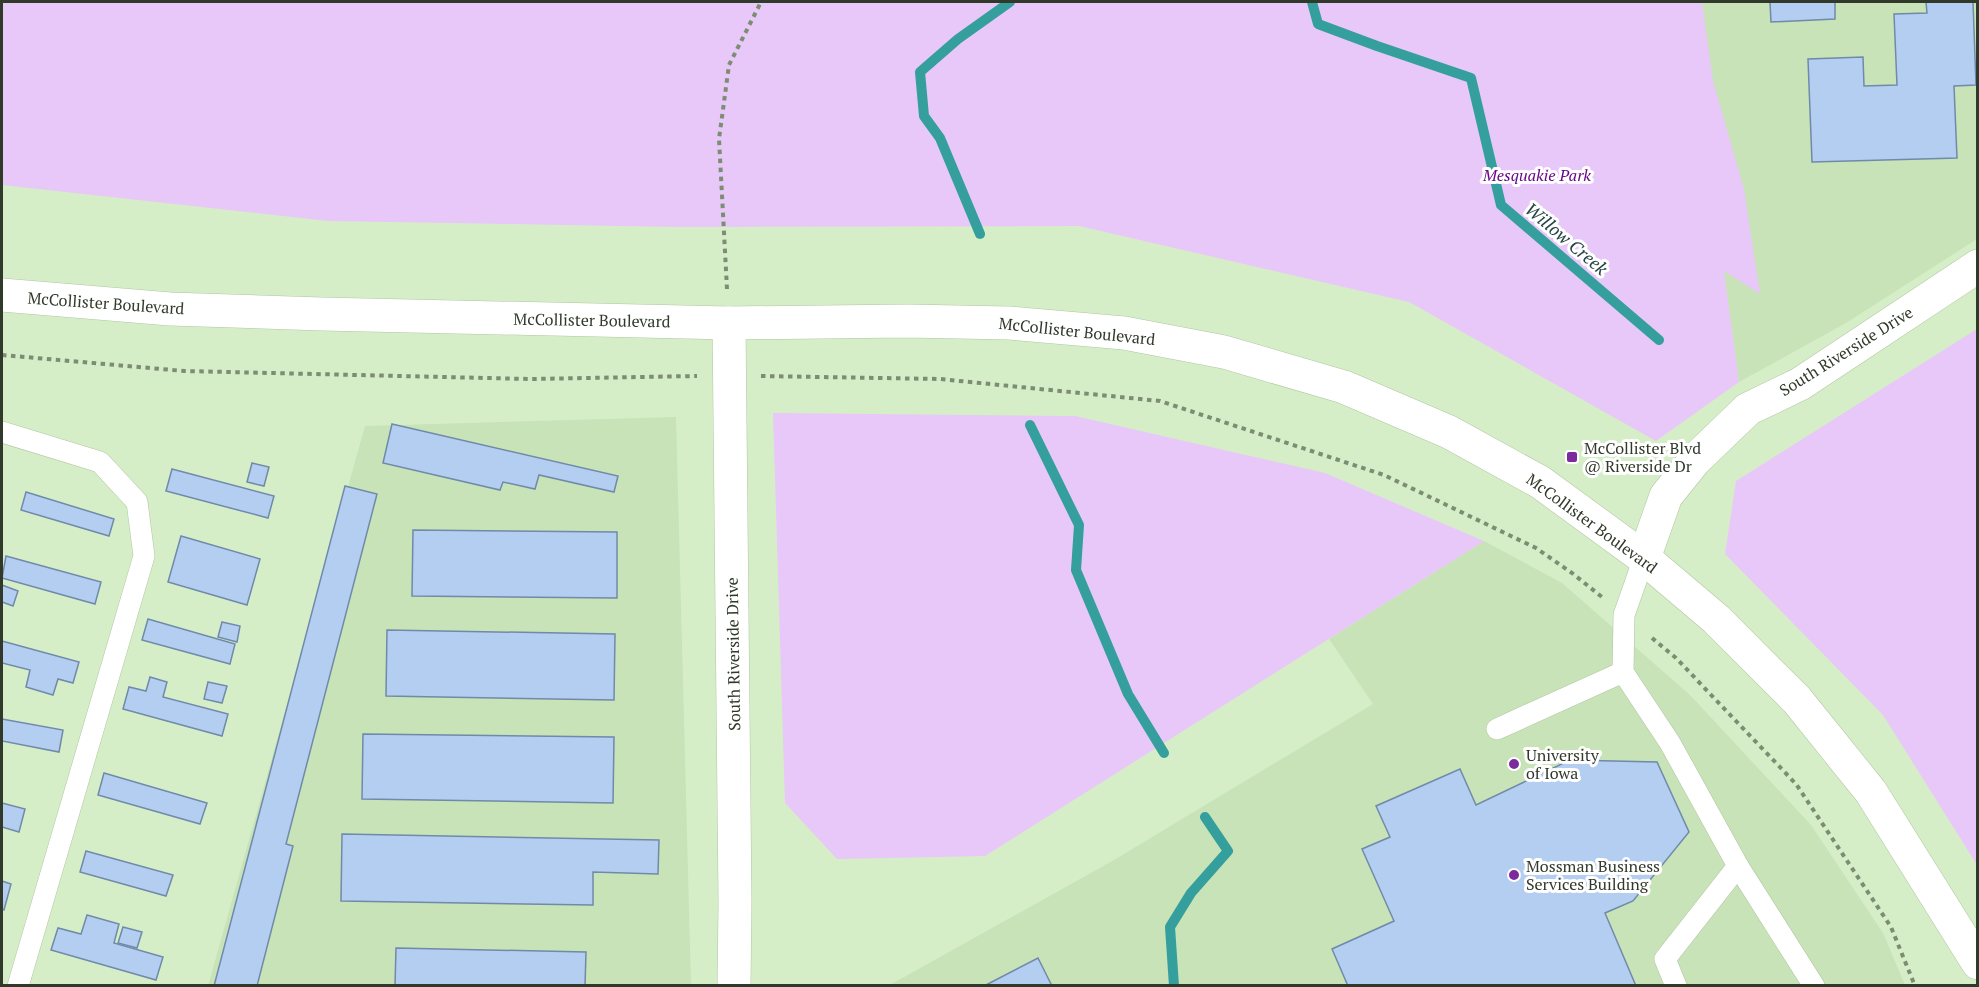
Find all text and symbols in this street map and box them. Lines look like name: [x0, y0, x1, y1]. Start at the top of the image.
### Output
park label: Mesquakie Park: [1482, 164, 1591, 186]
water label: Willow Creek: [1520, 197, 1613, 280]
street label: McCollister Boulevard: [27, 287, 185, 319]
street label: South Riverside Drive: [1775, 301, 1917, 401]
street label: McCollister Boulevard: [513, 308, 671, 332]
street label: McCollister Boulevard: [998, 312, 1156, 350]
place label: McCollister Blvd @ Riverside Dr: [1584, 437, 1701, 477]
marker: McCollister Blvd @ Riverside Dr: [1565, 450, 1579, 464]
street label: McCollister Boulevard: [1522, 468, 1662, 578]
street label: South Riverside Drive: [721, 577, 745, 731]
place label: University of Iowa: [1526, 744, 1600, 784]
marker: University of Iowa: [1507, 757, 1521, 771]
place label: Mossman Business Services Building: [1526, 855, 1660, 895]
marker: Mossman Business Services Building: [1507, 868, 1521, 882]

